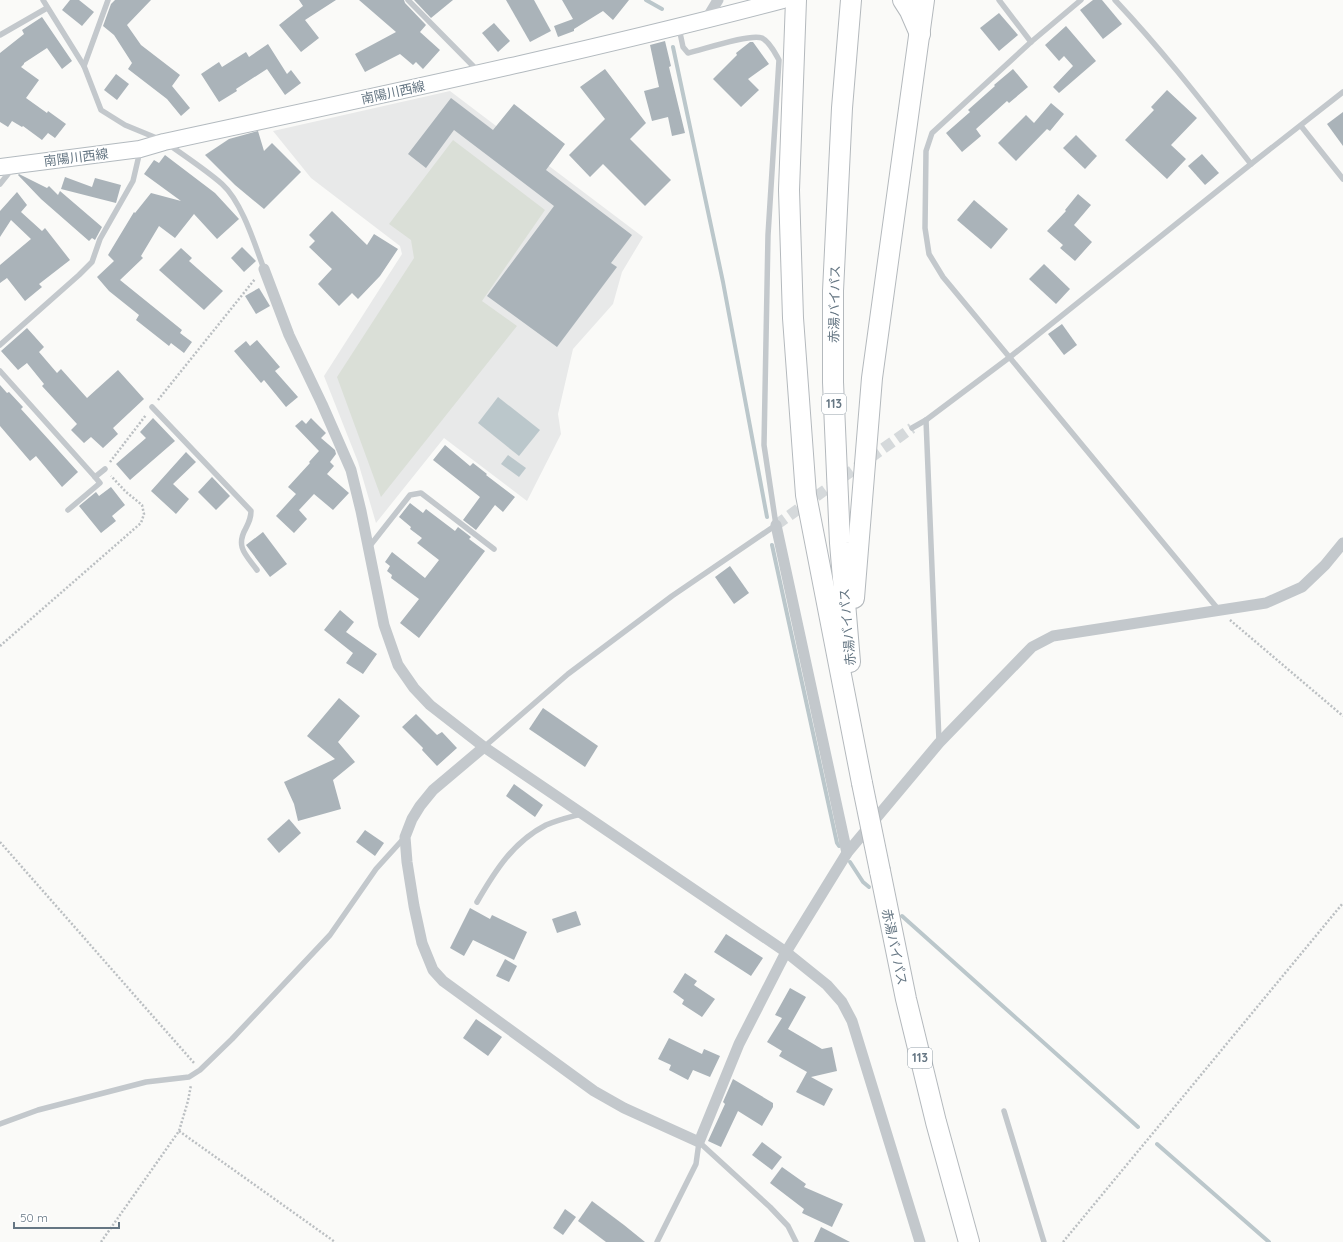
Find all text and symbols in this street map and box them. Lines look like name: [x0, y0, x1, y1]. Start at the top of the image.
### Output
street label: 南陽川西線: [360, 77, 426, 107]
street label: 南陽川西線: [43, 145, 109, 169]
street label: 赤湯バイパス: [825, 265, 843, 343]
road number: 113: [822, 394, 846, 414]
street label: 赤湯バイパス: [836, 588, 858, 666]
street label: 赤湯バイパス: [879, 907, 911, 987]
road number: 113: [908, 1048, 932, 1068]
scale bar: [14, 1204, 119, 1230]
text: 50 m: [20, 1210, 48, 1225]

